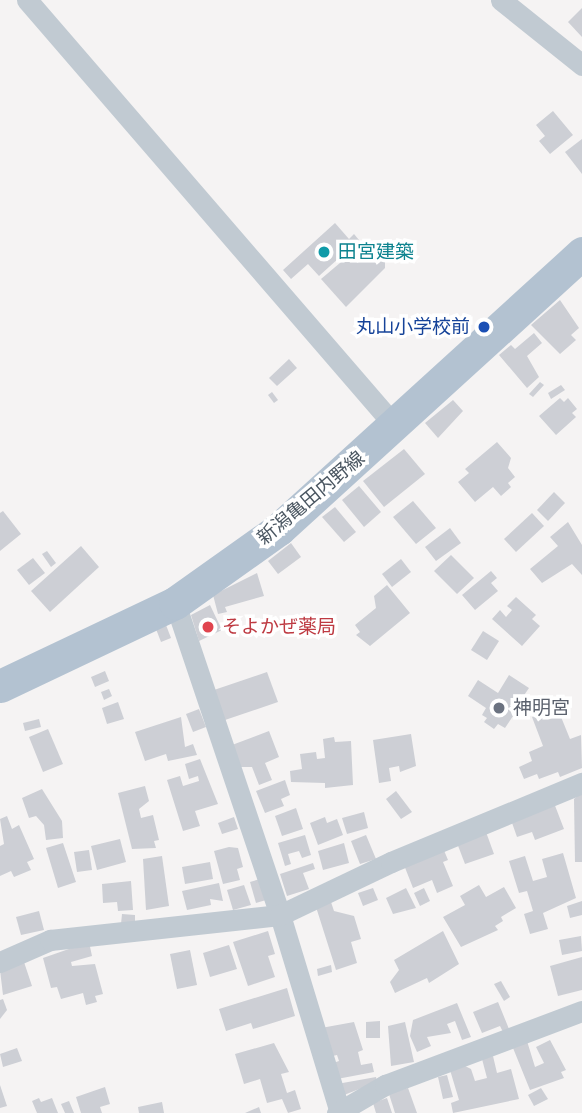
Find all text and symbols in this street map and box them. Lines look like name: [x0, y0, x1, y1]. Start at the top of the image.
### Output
place label: 田宮建築: [338, 241, 414, 263]
marker: 田宮建築: [316, 244, 332, 260]
place label: 丸山小学校前: [356, 316, 470, 338]
marker: 丸山小学校前: [476, 319, 492, 335]
street label: 新潟亀田内野線: [253, 447, 369, 549]
place label: そよかぜ薬局: [222, 616, 336, 638]
marker: そよかぜ薬局: [200, 619, 216, 635]
place label: 神明宮: [513, 697, 570, 719]
marker: 神明宮: [491, 700, 507, 716]

